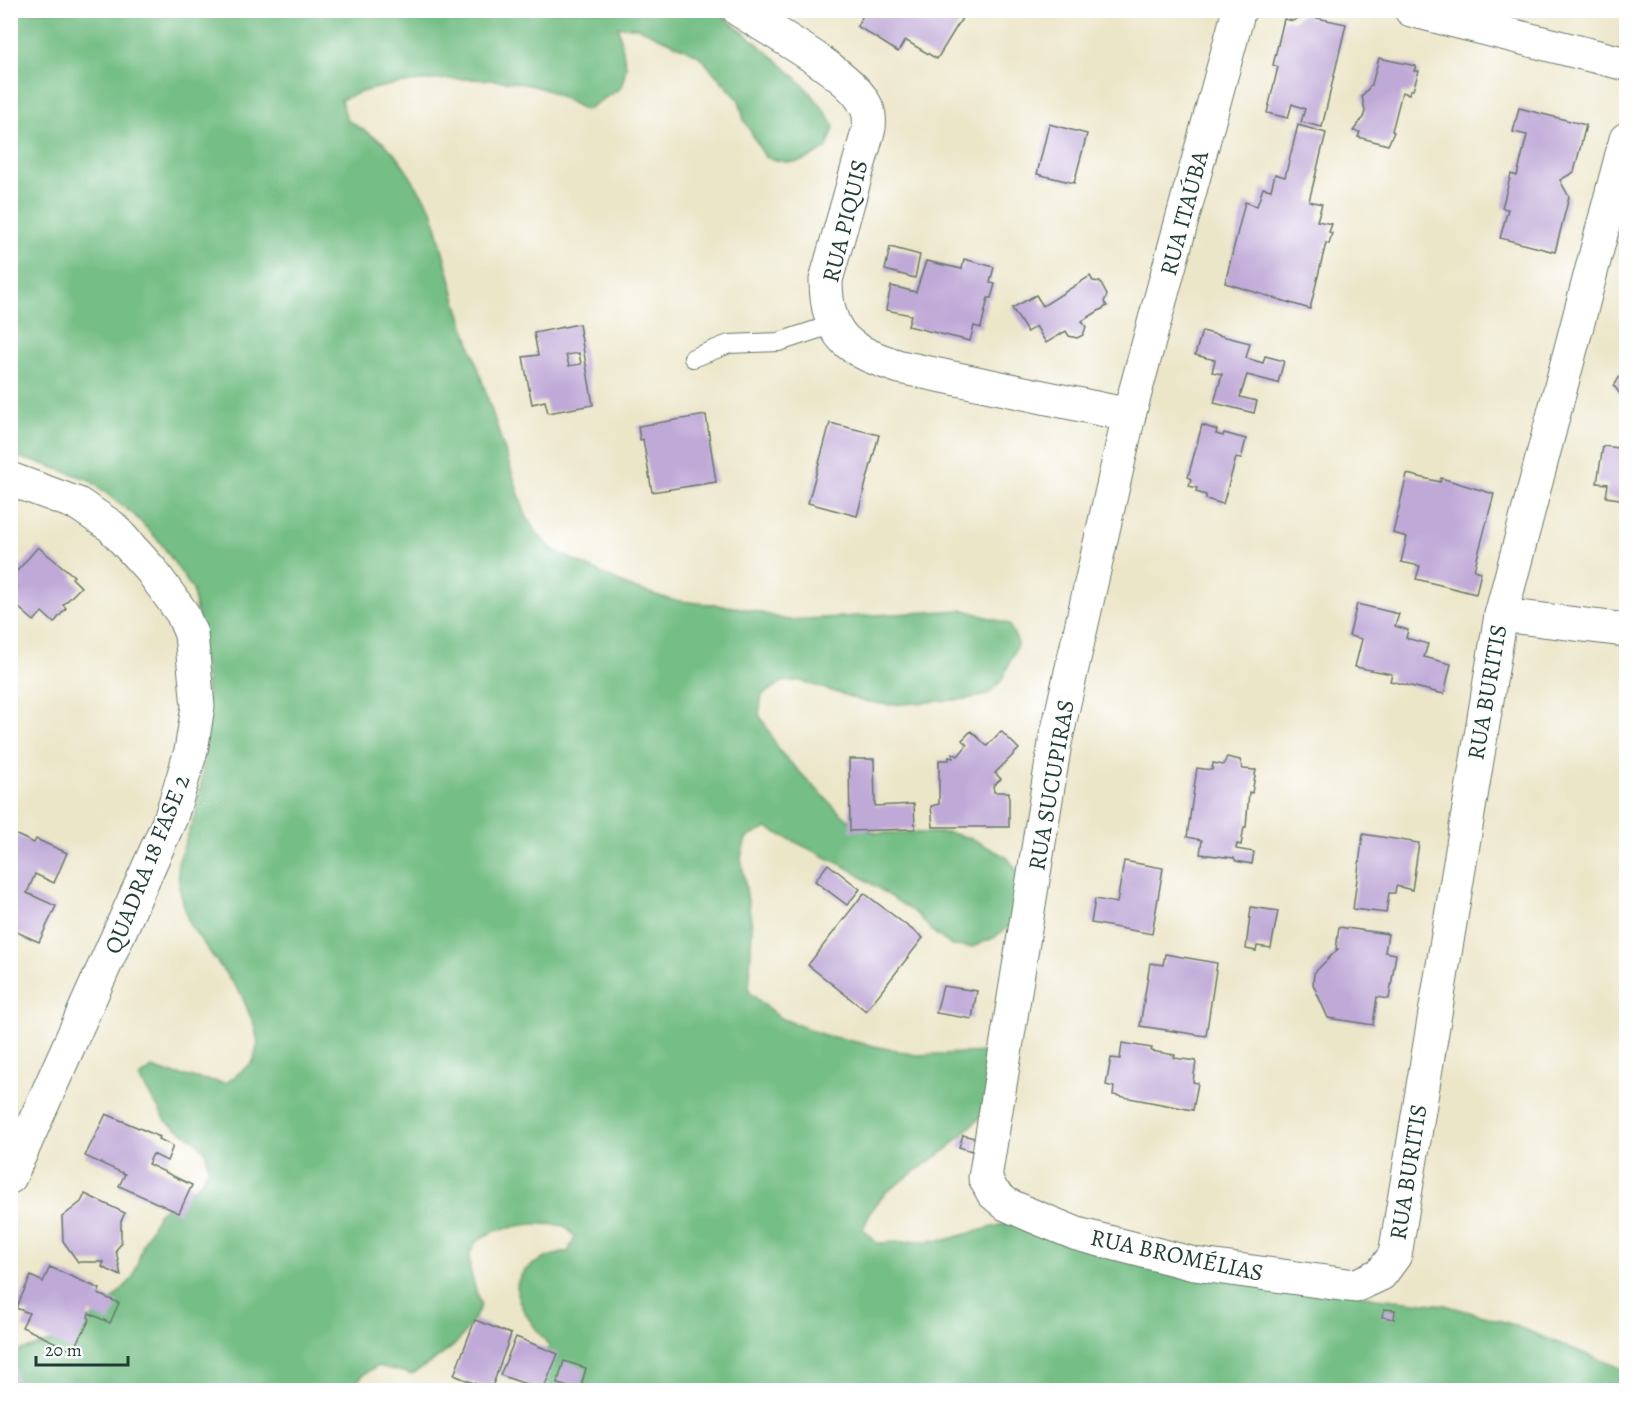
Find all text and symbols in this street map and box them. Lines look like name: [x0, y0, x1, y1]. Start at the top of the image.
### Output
street label: RUA ITAÚBA: [1152, 146, 1216, 279]
street label: RUA PIQUIS: [814, 156, 876, 286]
street label: RUA BURITIS: [1459, 622, 1515, 762]
street label: RUA SUCUPIRAS: [1020, 697, 1082, 873]
street label: QUADRA 18 FASE 2: [96, 770, 198, 958]
street label: RUA BURITIS: [1381, 1102, 1435, 1242]
street label: RUA BROMÉLIAS: [1088, 1221, 1266, 1289]
scale bar: [36, 1329, 128, 1367]
text: 20 m: [45, 1338, 82, 1362]

